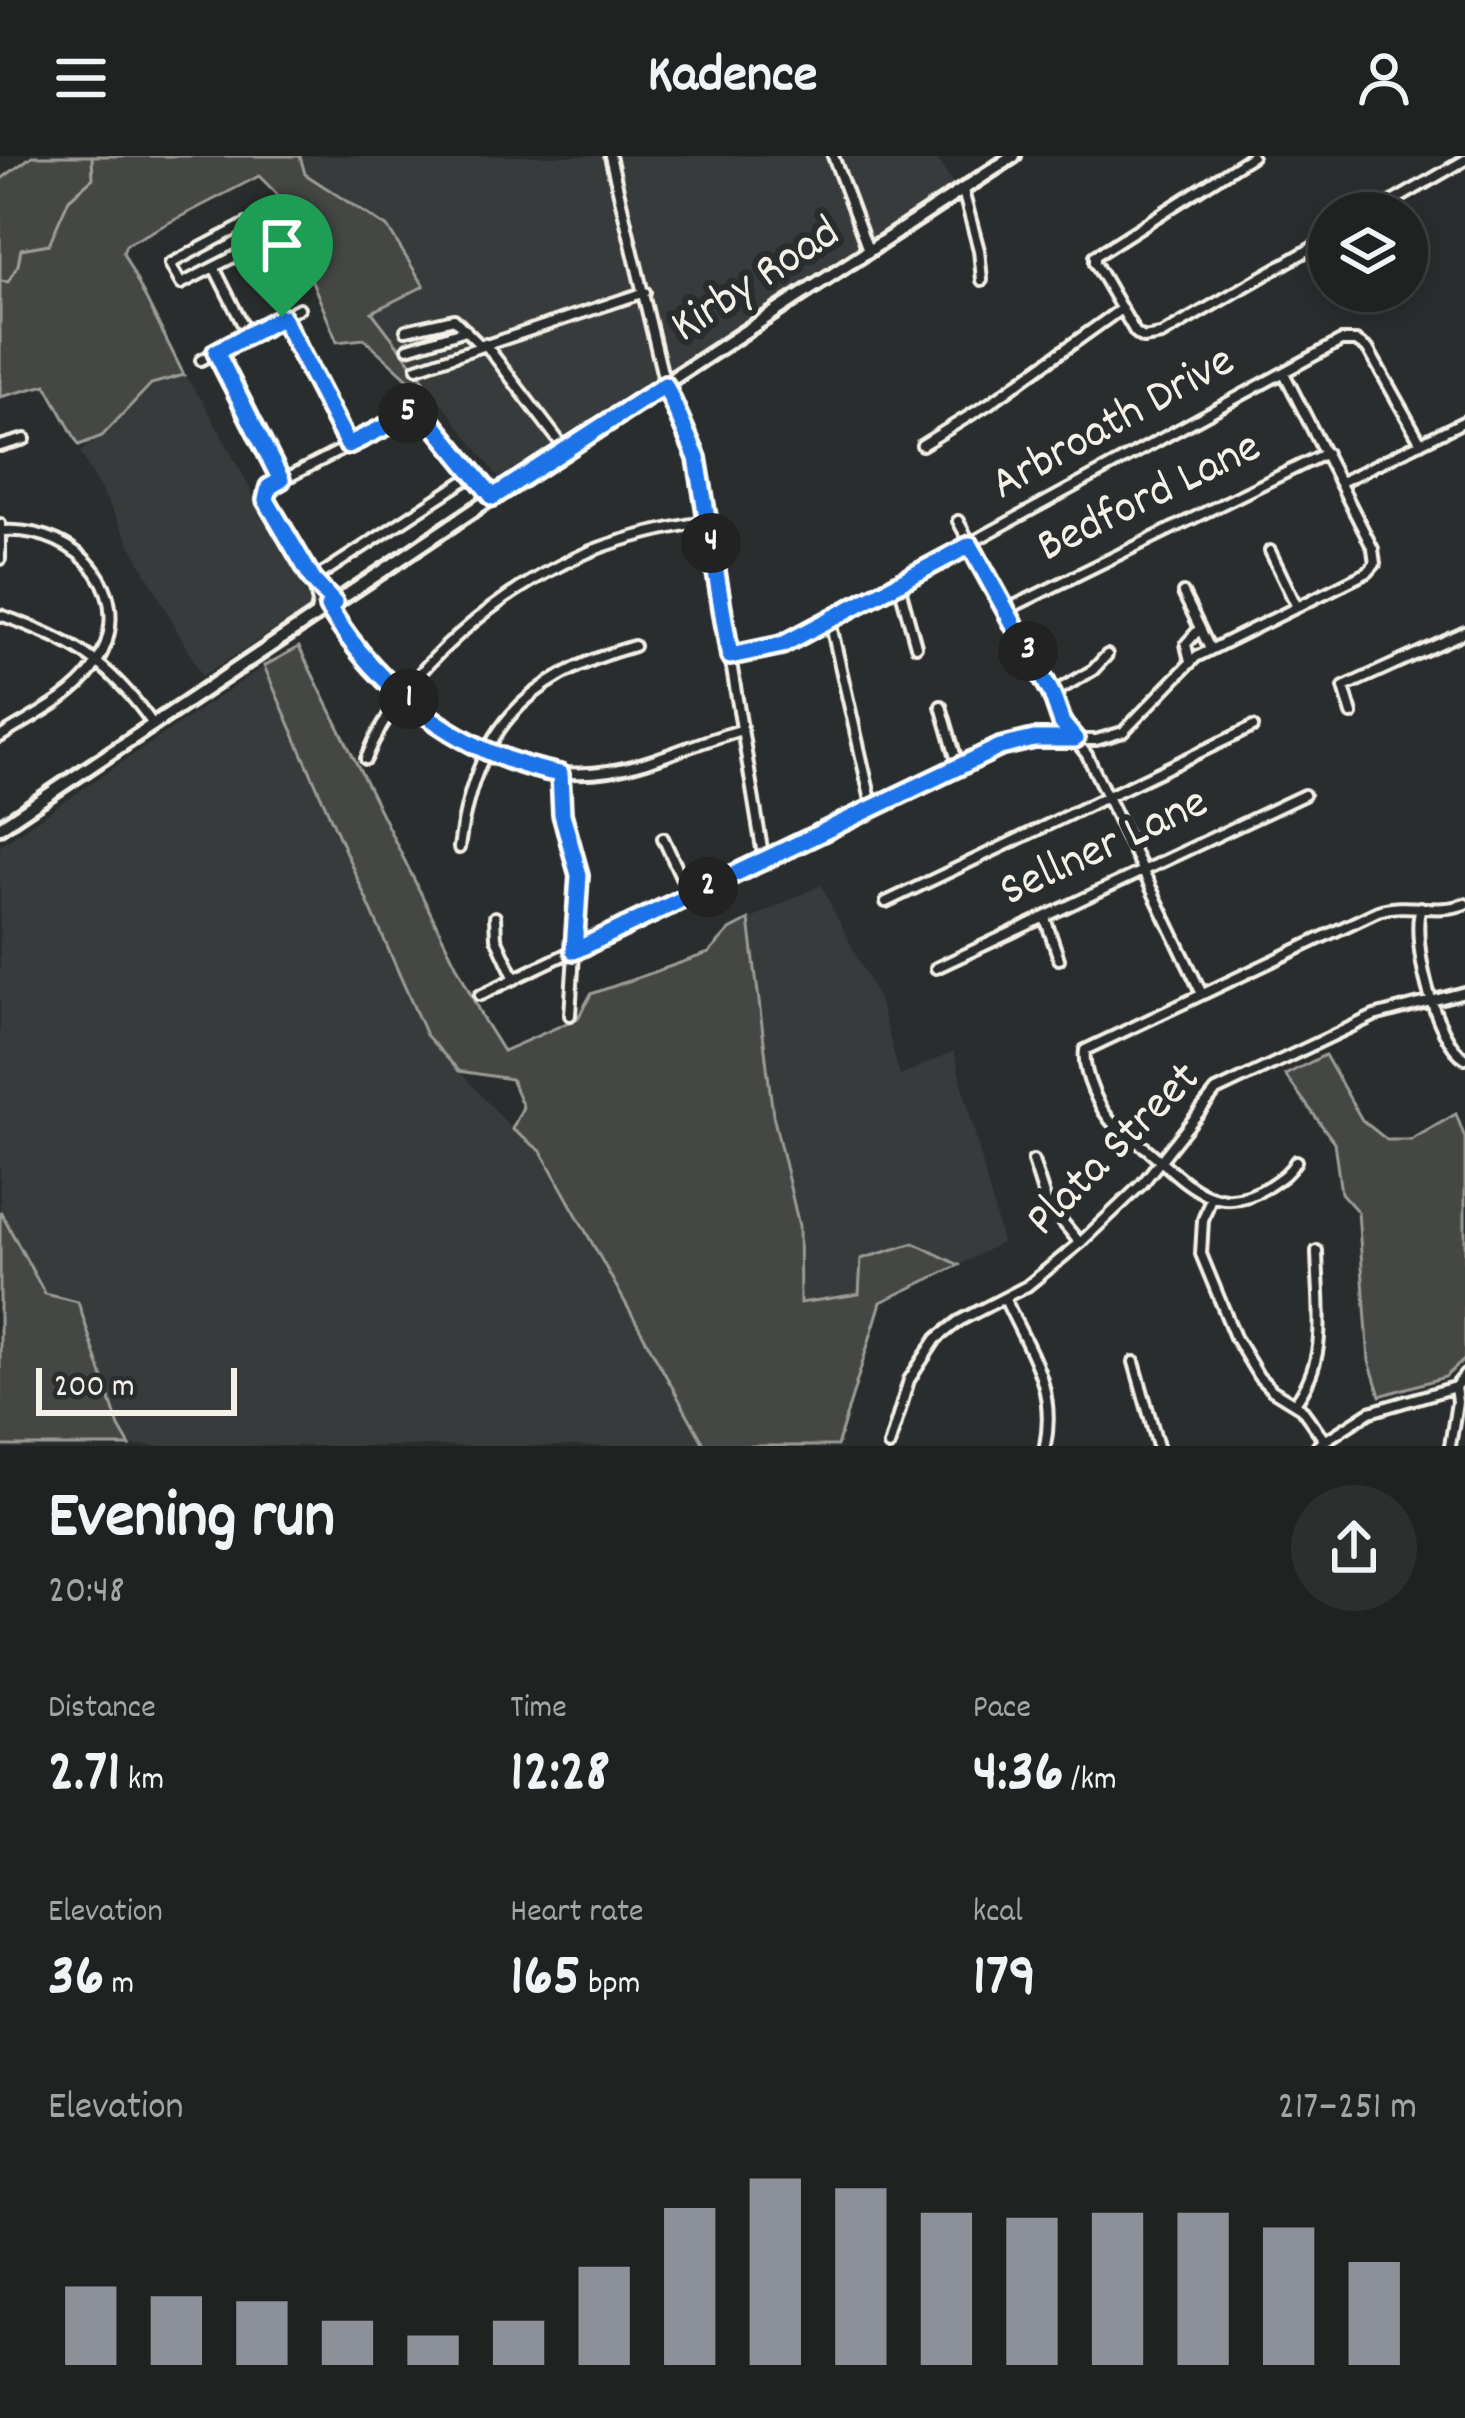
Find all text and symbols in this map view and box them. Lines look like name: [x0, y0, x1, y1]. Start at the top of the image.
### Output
text: Kadence: [648, 40, 817, 117]
icon: menu: [48, 45, 114, 111]
icon: person: [1351, 45, 1417, 111]
map controls: [1308, 192, 1428, 312]
button: layers: [1308, 192, 1428, 312]
pin: [231, 194, 333, 317]
street label: Kirby Road: [659, 201, 855, 363]
icon: arrive: [249, 212, 315, 278]
street label: Arbroath Drive: [979, 329, 1249, 521]
pin: 5: [378, 383, 438, 443]
text: 5: [400, 389, 416, 436]
street label: Bedford Lane: [1026, 415, 1274, 583]
pin: 4: [681, 513, 741, 573]
text: 4: [704, 519, 718, 566]
pin: 3: [998, 621, 1058, 681]
text: 3: [1021, 627, 1035, 674]
pin: 1: [379, 669, 439, 729]
text: 1: [405, 675, 413, 722]
street label: Sellner Lane: [990, 771, 1220, 927]
pin: 2: [678, 857, 738, 917]
text: 2: [701, 863, 715, 910]
street label: Plata Street: [1012, 1048, 1218, 1254]
scale bar: [36, 1362, 237, 1415]
text: 200 m: [54, 1365, 135, 1412]
text: Evening run: [48, 1474, 335, 1568]
button: share: [1291, 1485, 1417, 1611]
text: 20:48: [48, 1566, 125, 1621]
text: Distance: [48, 1686, 156, 1733]
text: Time: [510, 1686, 567, 1733]
text: Pace: [973, 1686, 1031, 1733]
text: 2.71: [48, 1733, 120, 1819]
text: 12:28: [510, 1733, 610, 1819]
text: 4:36: [973, 1733, 1064, 1819]
text: km: [120, 1758, 164, 1805]
text: /km: [1064, 1758, 1117, 1805]
text: Elevation: [48, 1890, 163, 1937]
text: Heart rate: [510, 1890, 644, 1937]
text: kcal: [973, 1890, 1023, 1937]
text: 36: [48, 1937, 104, 2023]
text: 165: [510, 1937, 581, 2023]
text: 179: [973, 1937, 1036, 2023]
text: m: [104, 1962, 134, 2009]
text: bpm: [581, 1962, 640, 2009]
text: Elevation: [48, 2082, 184, 2137]
text: 217–251 m: [1278, 2082, 1417, 2137]

